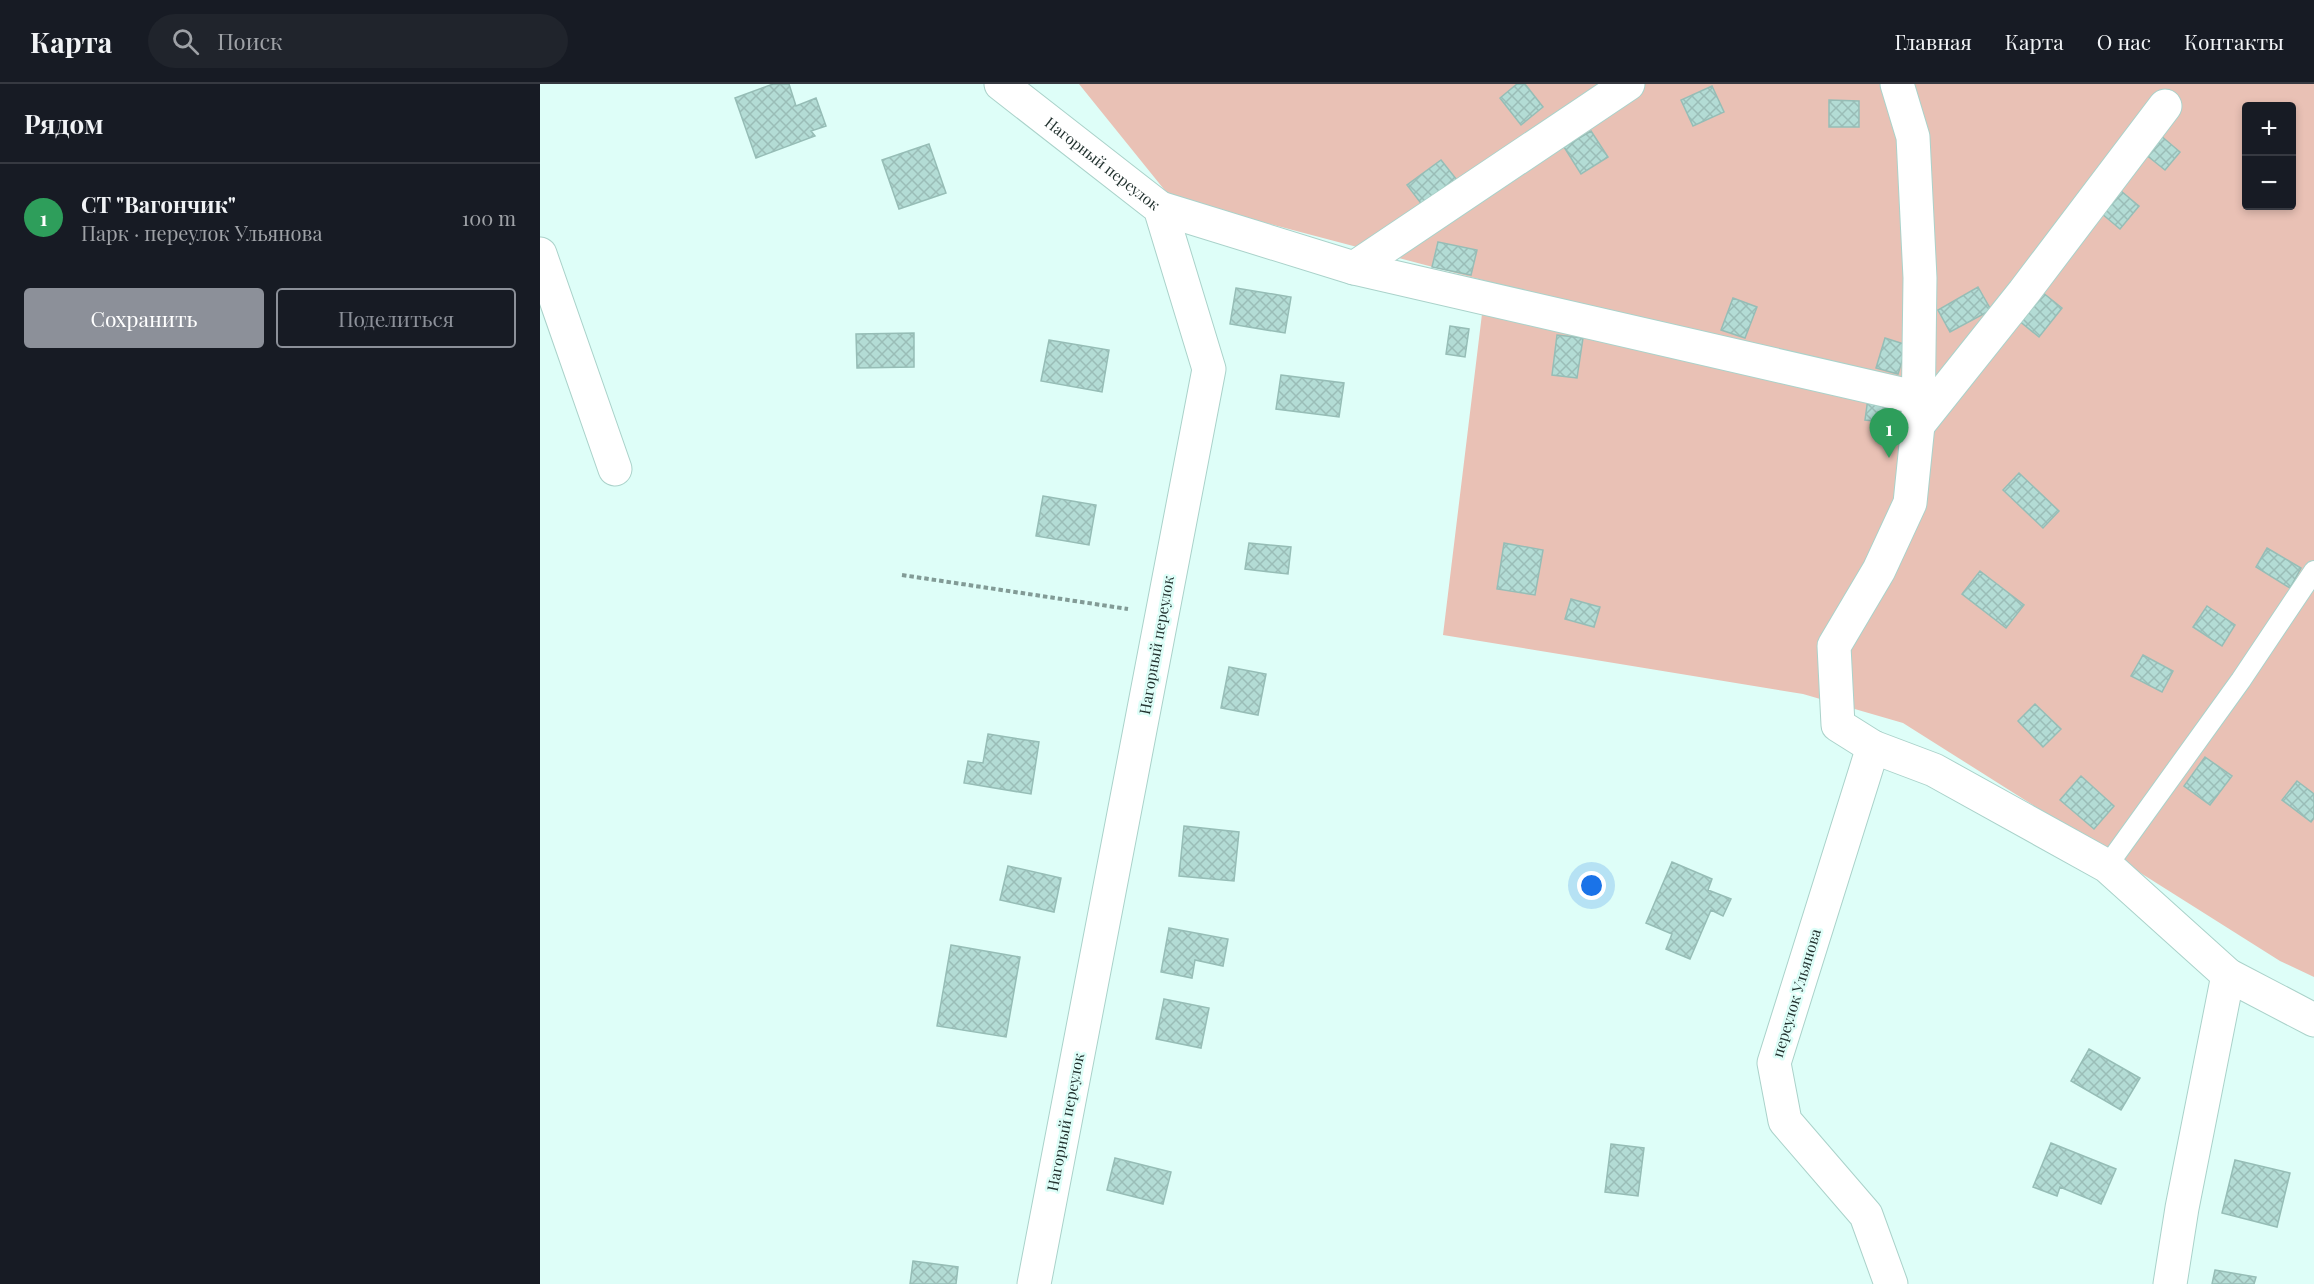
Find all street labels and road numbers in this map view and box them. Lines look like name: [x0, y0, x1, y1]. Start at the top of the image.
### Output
street label: Нагорный переулок: [1041, 112, 1165, 215]
street label: Нагорный переулок: [1134, 574, 1178, 716]
street label: переулок Ульянова: [1767, 926, 1825, 1060]
street label: Нагорный переулок: [1042, 1051, 1088, 1193]

